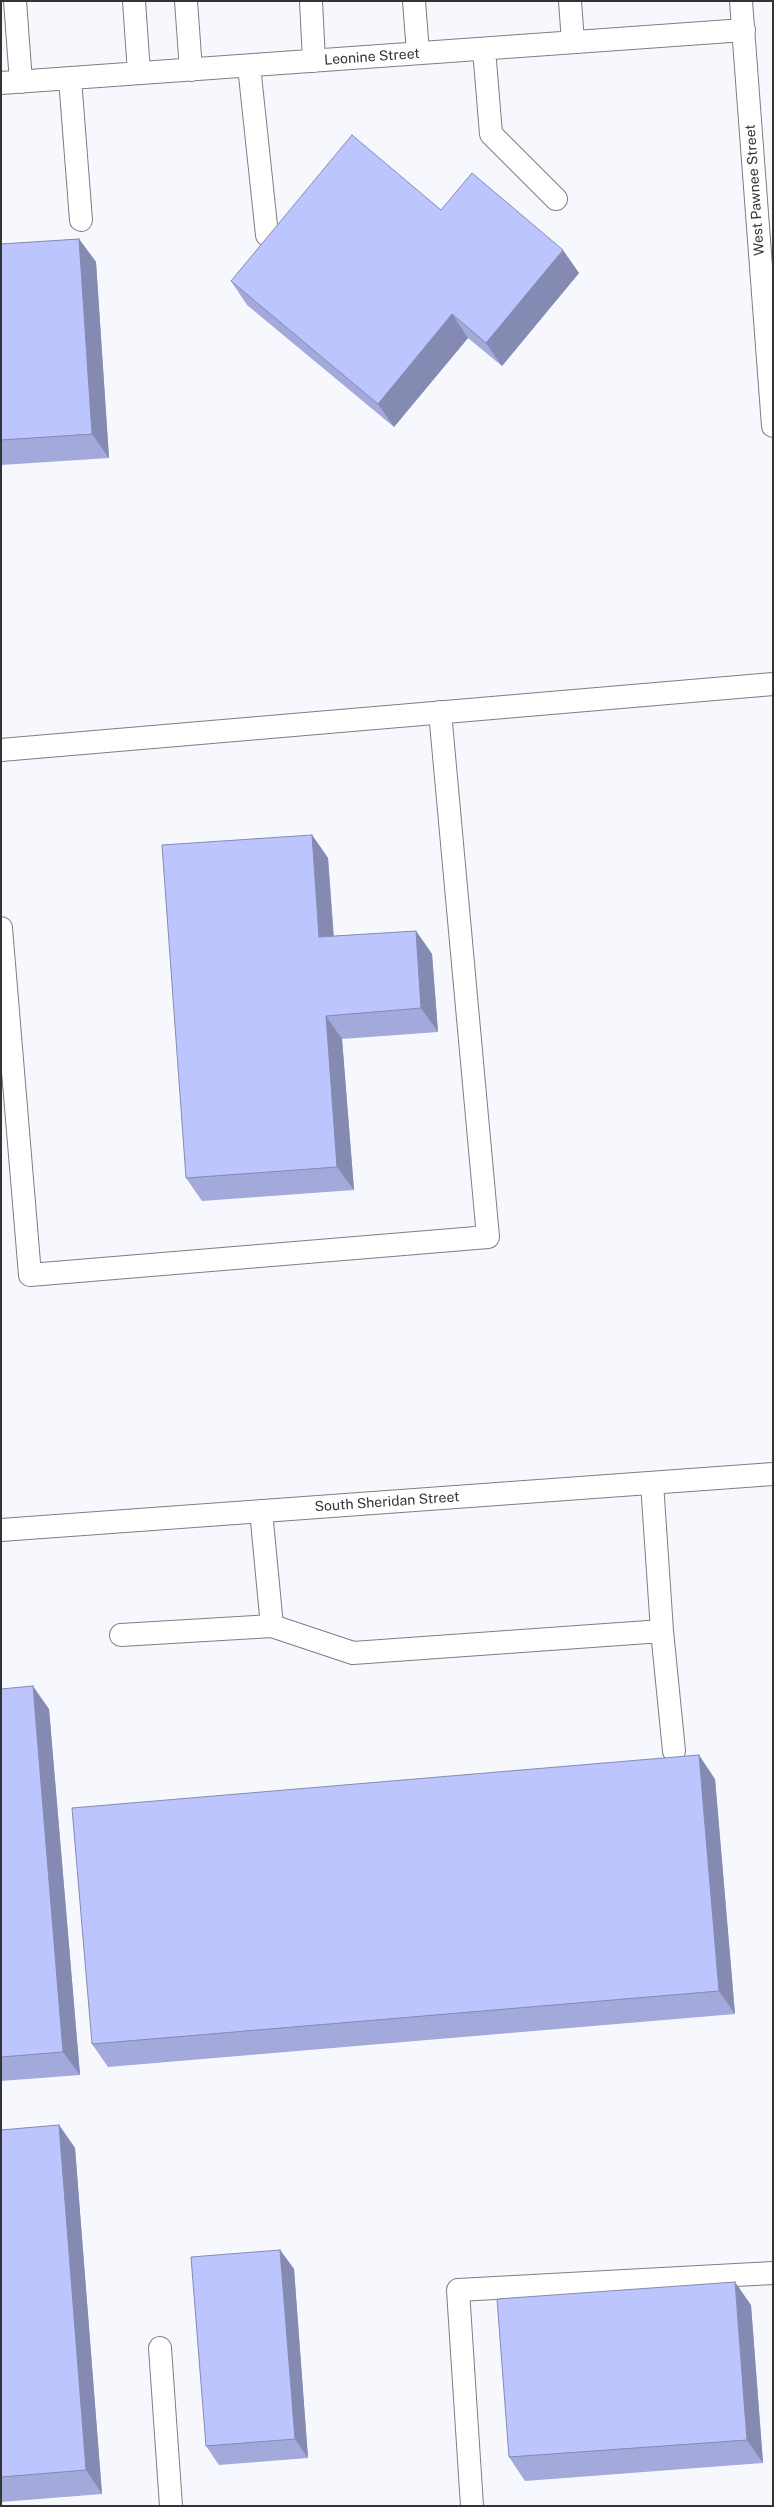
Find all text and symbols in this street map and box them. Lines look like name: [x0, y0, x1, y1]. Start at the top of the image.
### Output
street label: Leonine Street: [324, 45, 420, 69]
street label: West Pawnee Street: [742, 124, 768, 256]
street label: South Sheridan Street: [314, 1489, 460, 1515]

